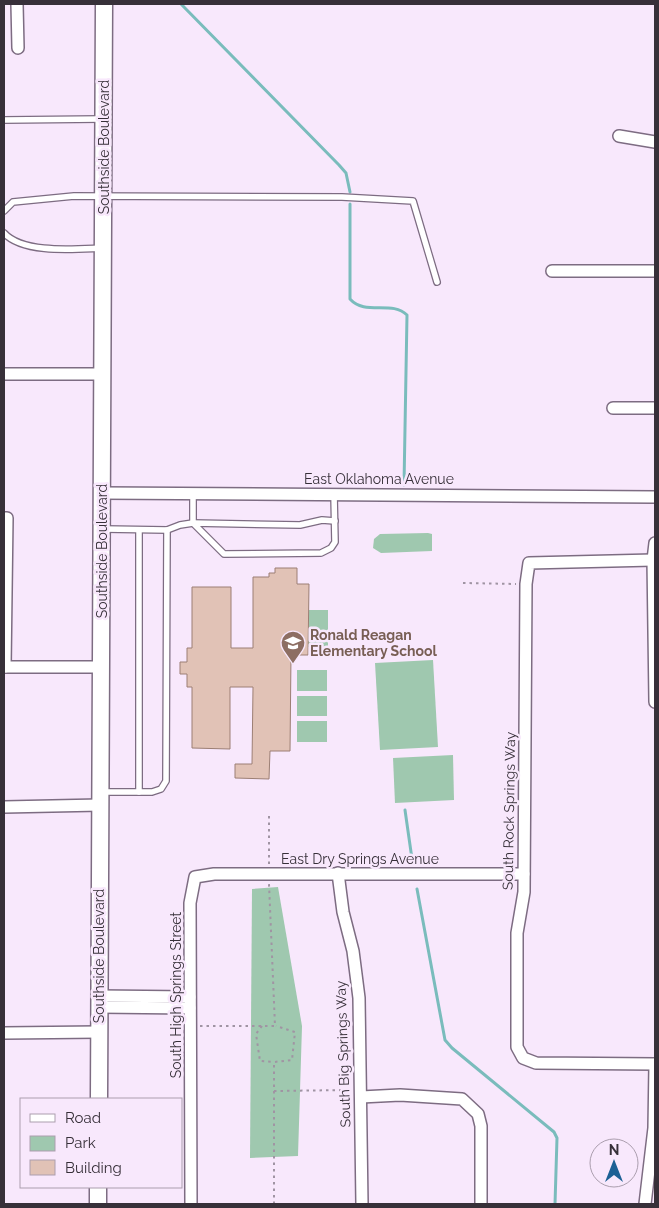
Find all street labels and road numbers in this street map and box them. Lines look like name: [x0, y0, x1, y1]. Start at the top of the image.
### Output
street label: Southside Boulevard: [96, 80, 112, 214]
street label: East Oklahoma Avenue: [304, 471, 454, 487]
street label: Southside Boulevard: [94, 484, 110, 618]
street label: South Rock Springs Way: [500, 731, 518, 890]
street label: East Dry Springs Avenue: [281, 851, 439, 867]
street label: Southside Boulevard: [91, 889, 107, 1023]
street label: South High Springs Street: [168, 911, 184, 1078]
street label: South Big Springs Way: [332, 980, 354, 1128]

